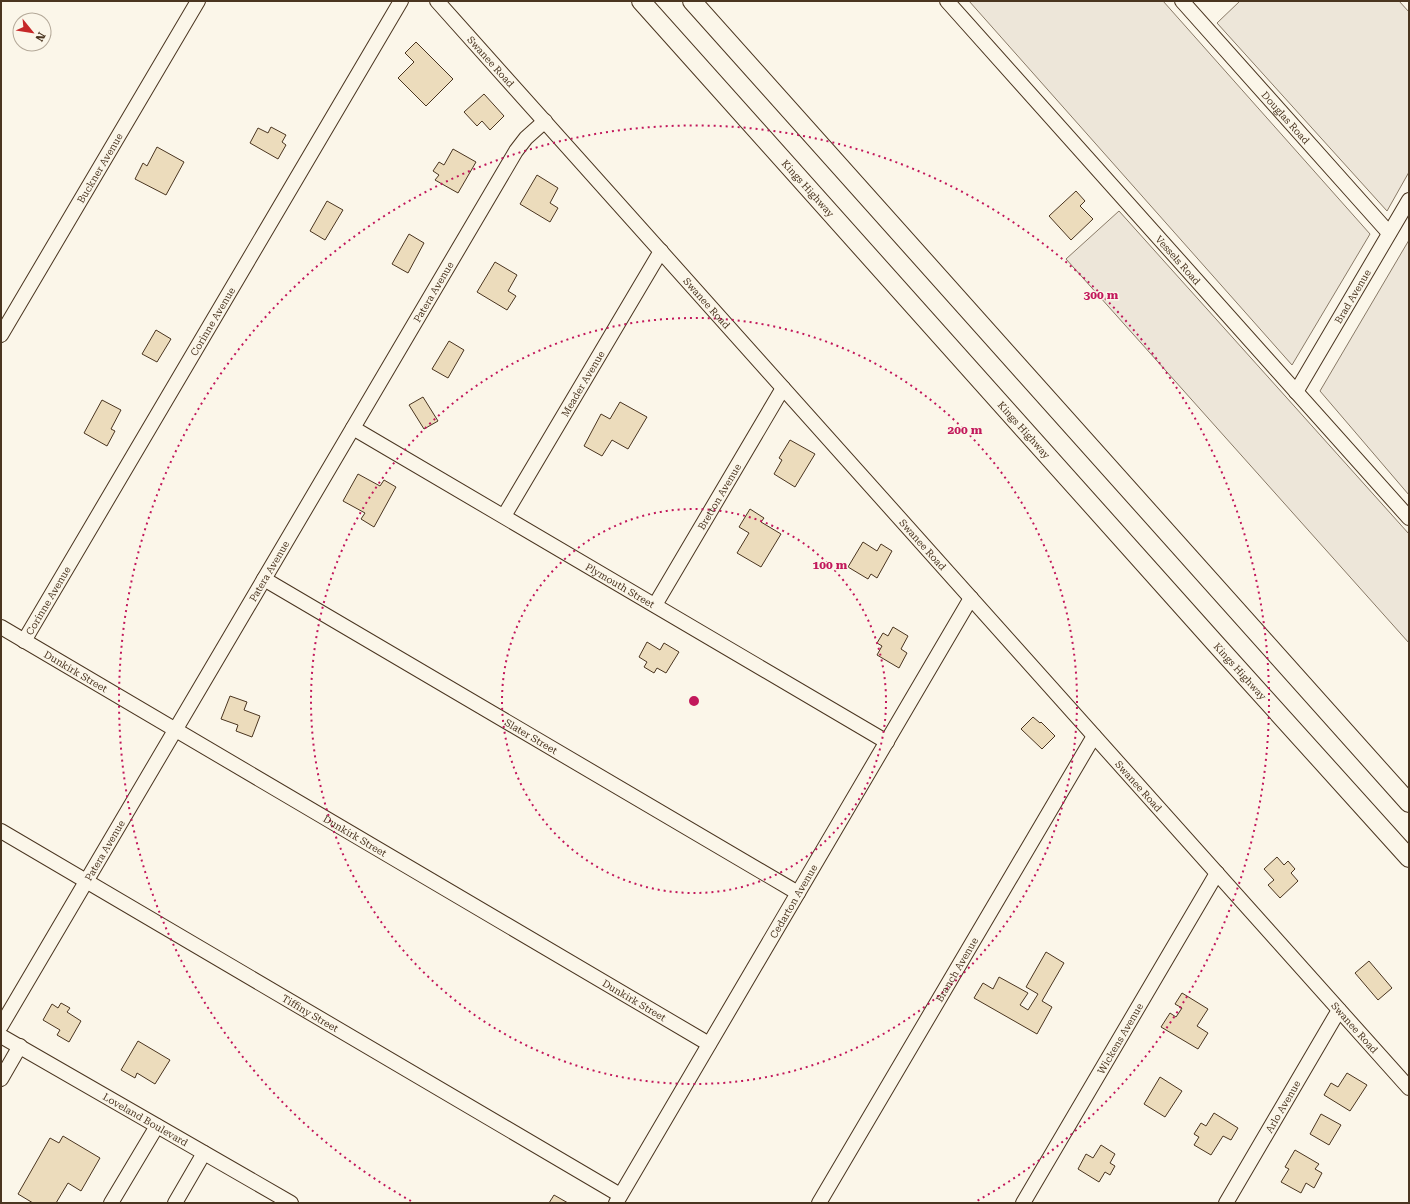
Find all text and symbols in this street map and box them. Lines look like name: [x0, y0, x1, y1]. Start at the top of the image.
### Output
north arrow: [12, 12, 52, 52]
text: N: [32, 30, 48, 44]
street label: Swanee Road: [465, 34, 517, 90]
street label: Douglas Road: [1259, 89, 1312, 147]
street label: Buckner Avenue: [75, 131, 125, 205]
street label: Kings Highway: [780, 158, 836, 219]
street label: Vessels Road: [1153, 233, 1203, 287]
street label: Patera Avenue: [411, 259, 456, 324]
street label: Brad Avenue: [1333, 267, 1373, 326]
street label: Swanee Road: [681, 276, 733, 331]
street label: Corinne Avenue: [188, 285, 237, 358]
text: 300 m: [1084, 288, 1119, 302]
street label: Meader Avenue: [559, 348, 607, 419]
street label: Kings Highway: [996, 399, 1052, 461]
text: 200 m: [948, 423, 983, 437]
street label: Bretton Avenue: [696, 461, 743, 532]
street label: Swanee Road: [897, 517, 949, 573]
street label: Patera Avenue: [247, 538, 292, 604]
text: 100 m: [813, 558, 848, 572]
street label: Plymouth Street: [583, 561, 657, 610]
street label: Corinne Avenue: [24, 564, 73, 637]
street label: Kings Highway: [1212, 641, 1268, 702]
street label: Dunkirk Street: [42, 649, 110, 695]
centre of rings: [687, 694, 701, 708]
street label: Slater Street: [503, 717, 559, 756]
street label: Swanee Road: [1113, 759, 1164, 814]
street label: Dunkirk Street: [321, 813, 389, 859]
street label: Patera Avenue: [83, 818, 127, 883]
street label: Cedarton Avenue: [768, 862, 820, 940]
street label: Branch Avenue: [934, 935, 980, 1004]
street label: Dunkirk Street: [600, 978, 668, 1023]
street label: Tiffiny Street: [280, 993, 341, 1034]
street label: Swanee Road: [1329, 1000, 1380, 1056]
street label: Wickens Avenue: [1095, 1001, 1146, 1076]
street label: Arlo Avenue: [1263, 1078, 1303, 1135]
street label: Loveland Boulevard: [101, 1091, 190, 1149]

